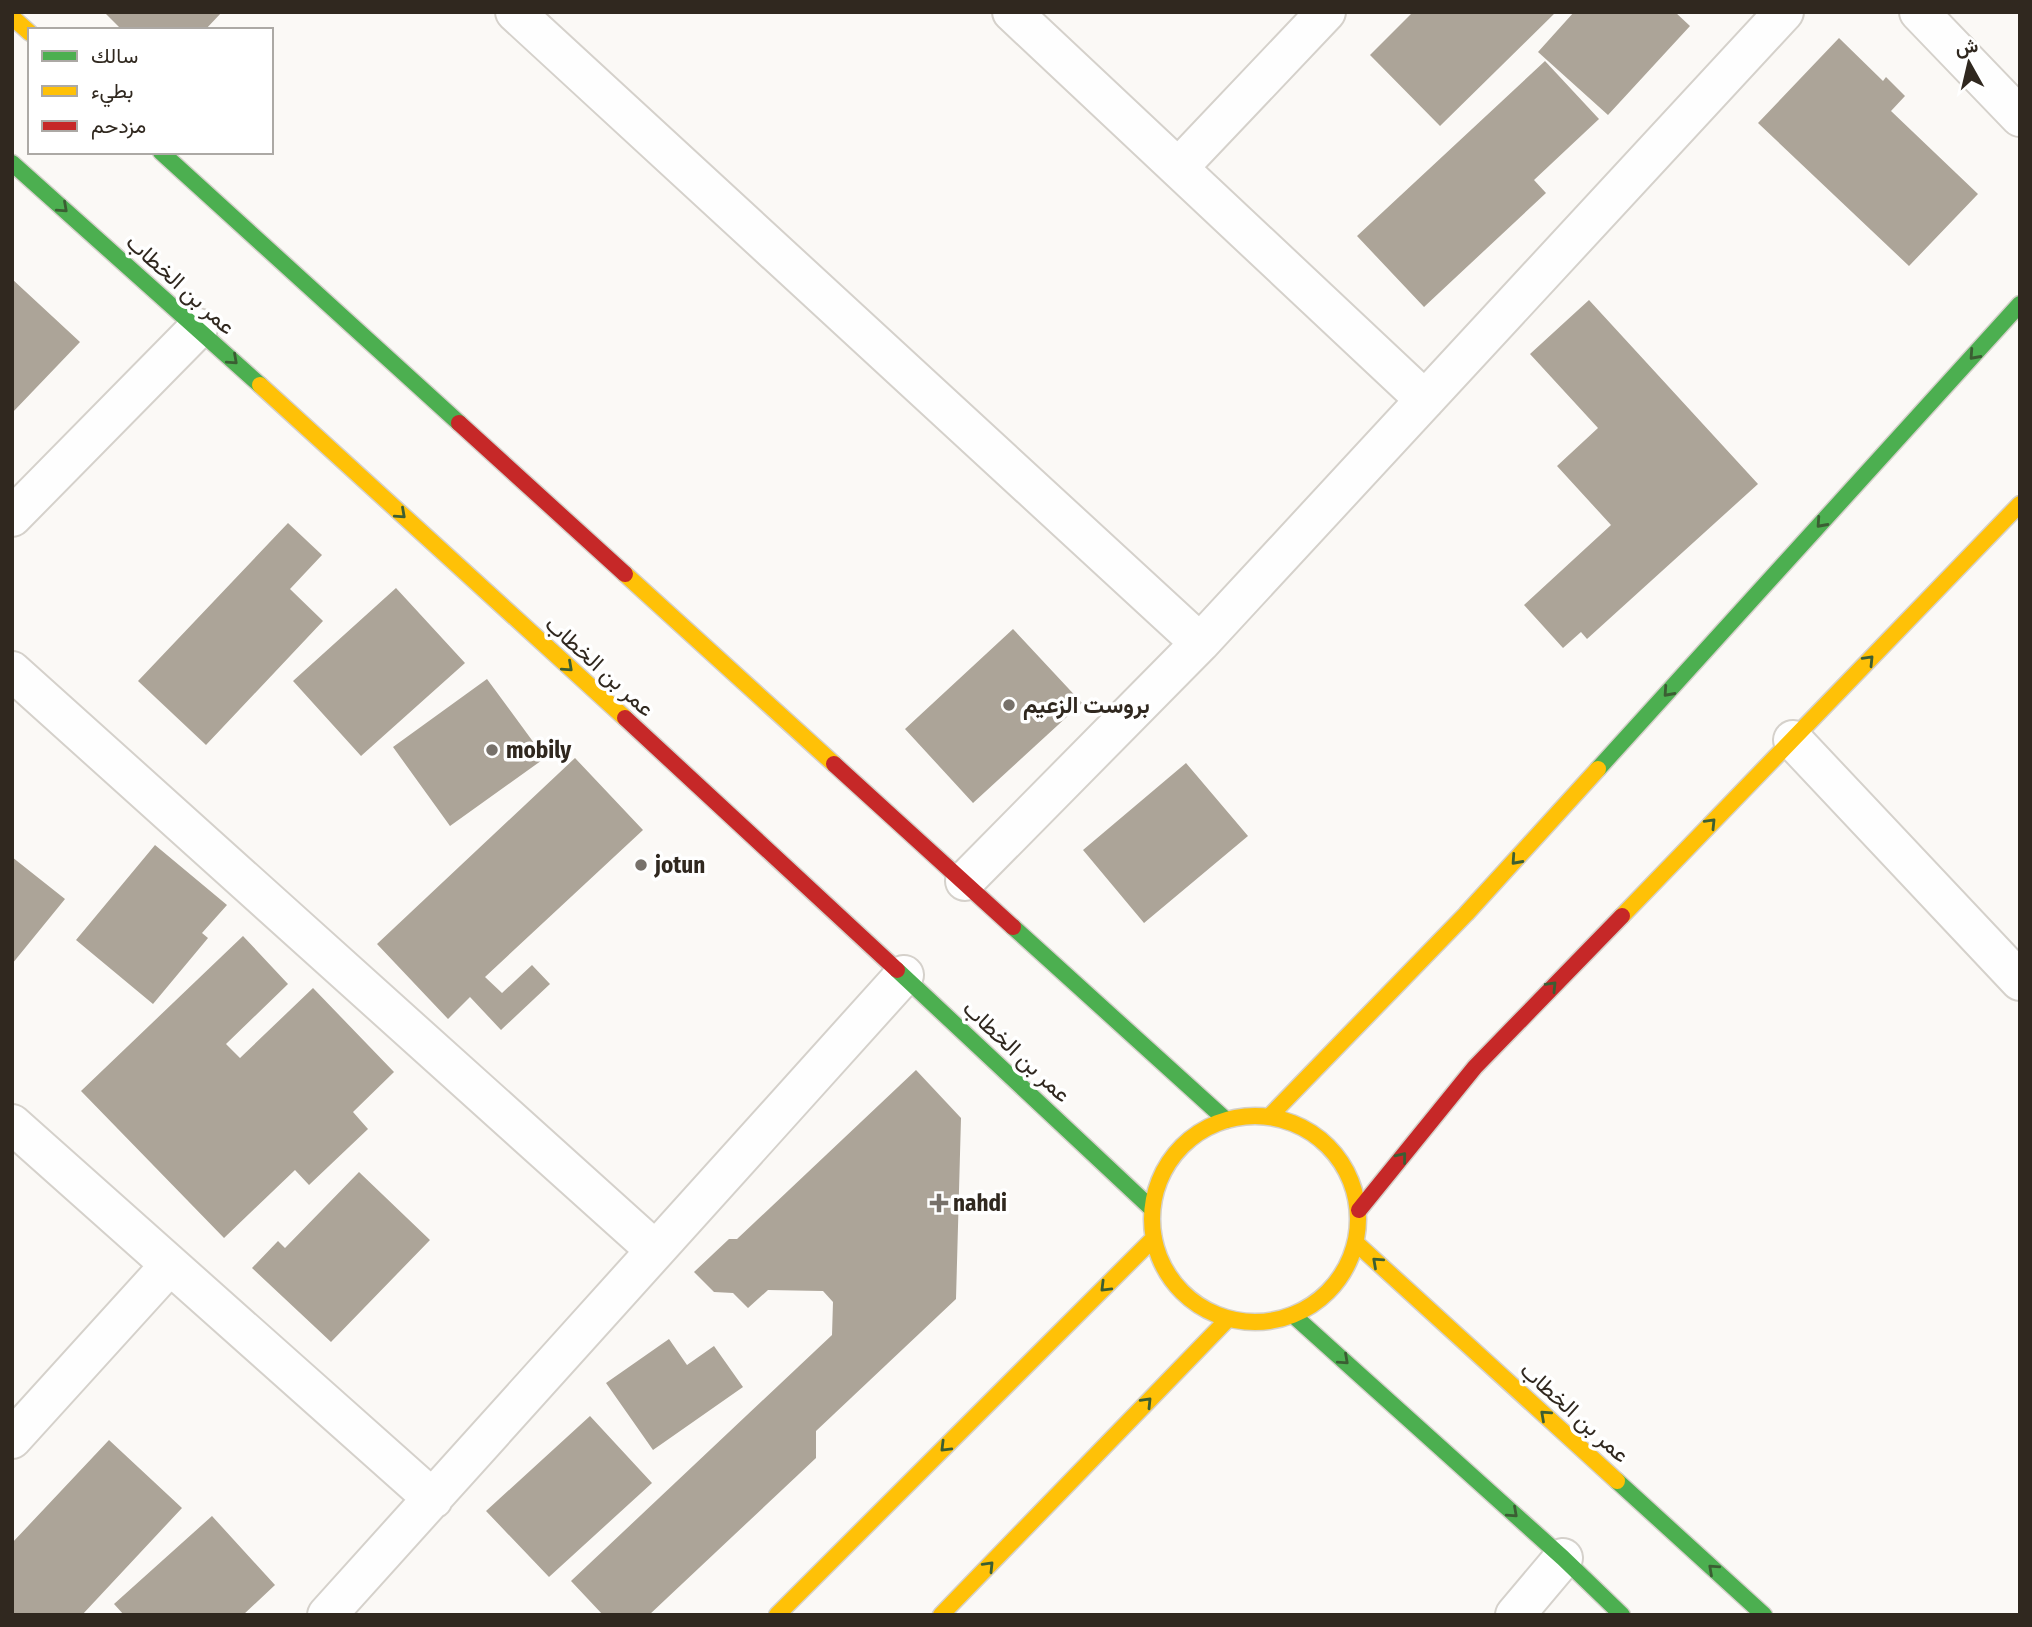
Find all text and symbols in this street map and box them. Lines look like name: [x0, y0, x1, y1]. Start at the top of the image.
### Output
legend: [28, 28, 273, 154]
north arrow: [1934, 28, 2004, 98]
text: ش: [1954, 34, 1980, 60]
text: سالك: [91, 43, 138, 69]
text: بطيء: [91, 78, 134, 108]
text: مزدحم: [91, 113, 146, 140]
one-way arrow: [55, 200, 68, 213]
street label: عمر بن الخطاب: [120, 228, 241, 341]
one-way arrow: [1970, 346, 1982, 359]
one-way arrow: [225, 352, 238, 364]
one-way arrow: [393, 506, 406, 518]
one-way arrow: [1817, 515, 1829, 528]
street label: عمر بن الخطاب: [539, 610, 660, 723]
one-way arrow: [1861, 655, 1874, 668]
one-way arrow: [560, 659, 573, 672]
one-way arrow: [1664, 684, 1677, 697]
place label: بروست الزعيم: [1023, 691, 1150, 720]
marker: بروست الزعيم: [1001, 697, 1017, 713]
place label: mobily: [506, 736, 572, 764]
marker: mobily: [484, 742, 500, 758]
one-way arrow: [1702, 819, 1715, 832]
place label: jotun: [653, 851, 705, 879]
one-way arrow: [1511, 852, 1524, 865]
marker: jotun: [633, 857, 649, 873]
one-way arrow: [1543, 981, 1556, 994]
street label: عمر بن الخطاب: [956, 994, 1077, 1109]
one-way arrow: [1393, 1152, 1406, 1164]
place label: nahdi: [953, 1189, 1007, 1217]
marker: nahdi: [931, 1195, 947, 1211]
one-way arrow: [1372, 1258, 1385, 1270]
one-way arrow: [1101, 1278, 1114, 1291]
one-way arrow: [1336, 1352, 1349, 1365]
street label: عمر بن الخطاب: [1514, 1356, 1635, 1469]
one-way arrow: [1139, 1398, 1152, 1411]
one-way arrow: [1540, 1411, 1553, 1424]
one-way arrow: [940, 1439, 953, 1452]
one-way arrow: [1505, 1504, 1518, 1517]
one-way arrow: [980, 1561, 993, 1574]
one-way arrow: [1708, 1564, 1721, 1577]

